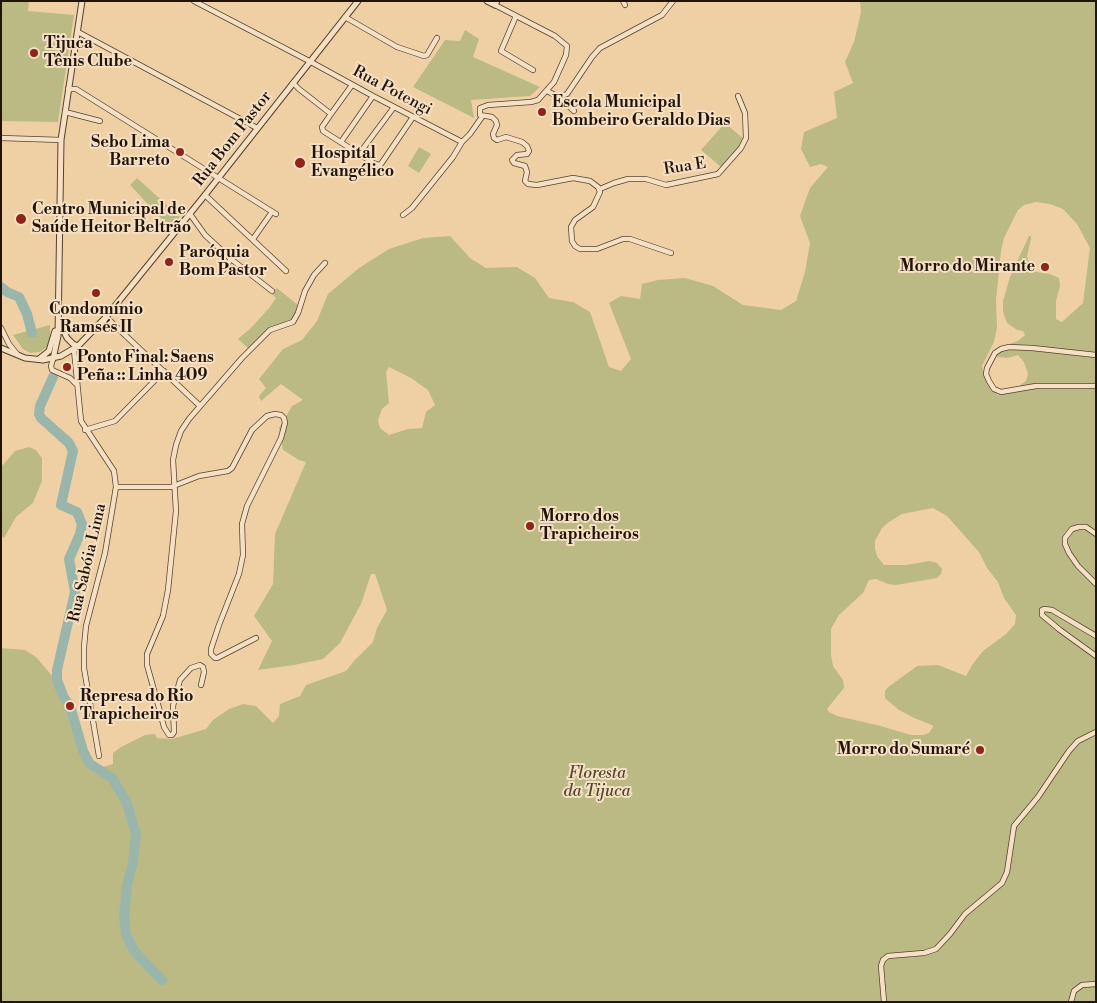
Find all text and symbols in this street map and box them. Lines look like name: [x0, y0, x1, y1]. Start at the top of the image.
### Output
place label: Tijuca Tênis Clube: [44, 34, 132, 72]
marker: Tijuca Tênis Clube: [28, 47, 40, 59]
street label: Rua Potengi: [349, 62, 435, 120]
street label: Rua Bom Pastor: [190, 87, 276, 191]
place label: Escola Municipal Bombeiro Geraldo Dias: [552, 93, 730, 131]
marker: Escola Municipal Bombeiro Geraldo Dias: [536, 106, 548, 118]
place label: Sebo Lima Barreto: [91, 133, 170, 171]
place label: Hospital Evangélico: [311, 144, 394, 182]
marker: Sebo Lima Barreto: [174, 146, 186, 158]
street label: Rua E: [662, 154, 708, 180]
marker: Hospital Evangélico: [293, 156, 307, 170]
place label: Centro Municipal de Saúde Heitor Beltrão: [32, 200, 191, 238]
marker: Centro Municipal de Saúde Heitor Beltrão: [14, 212, 28, 226]
place label: Paróquia Bom Pastor: [179, 243, 267, 281]
marker: Paróquia Bom Pastor: [163, 256, 175, 268]
place label: Morro do Mirante: [900, 257, 1035, 277]
marker: Morro do Mirante: [1039, 261, 1051, 273]
marker: Condomínio Ramsés II: [90, 287, 102, 299]
place label: Condomínio Ramsés II: [49, 300, 143, 338]
place label: Ponto Final: Saens Peña :: Linha 409: [77, 348, 214, 386]
marker: Ponto Final: Saens Peña :: Linha 409: [61, 361, 73, 373]
street label: Rua Sabóia Lima: [65, 502, 111, 624]
place label: Morro dos Trapicheiros: [540, 507, 639, 545]
marker: Morro dos Trapicheiros: [524, 520, 536, 532]
place label: Represa do Rio Trapicheiros: [80, 687, 193, 725]
marker: Represa do Rio Trapicheiros: [64, 700, 76, 712]
place label: Morro do Sumaré: [837, 740, 970, 760]
marker: Morro do Sumaré: [974, 744, 986, 756]
park label: Floresta da Tijuca: [564, 764, 630, 802]

